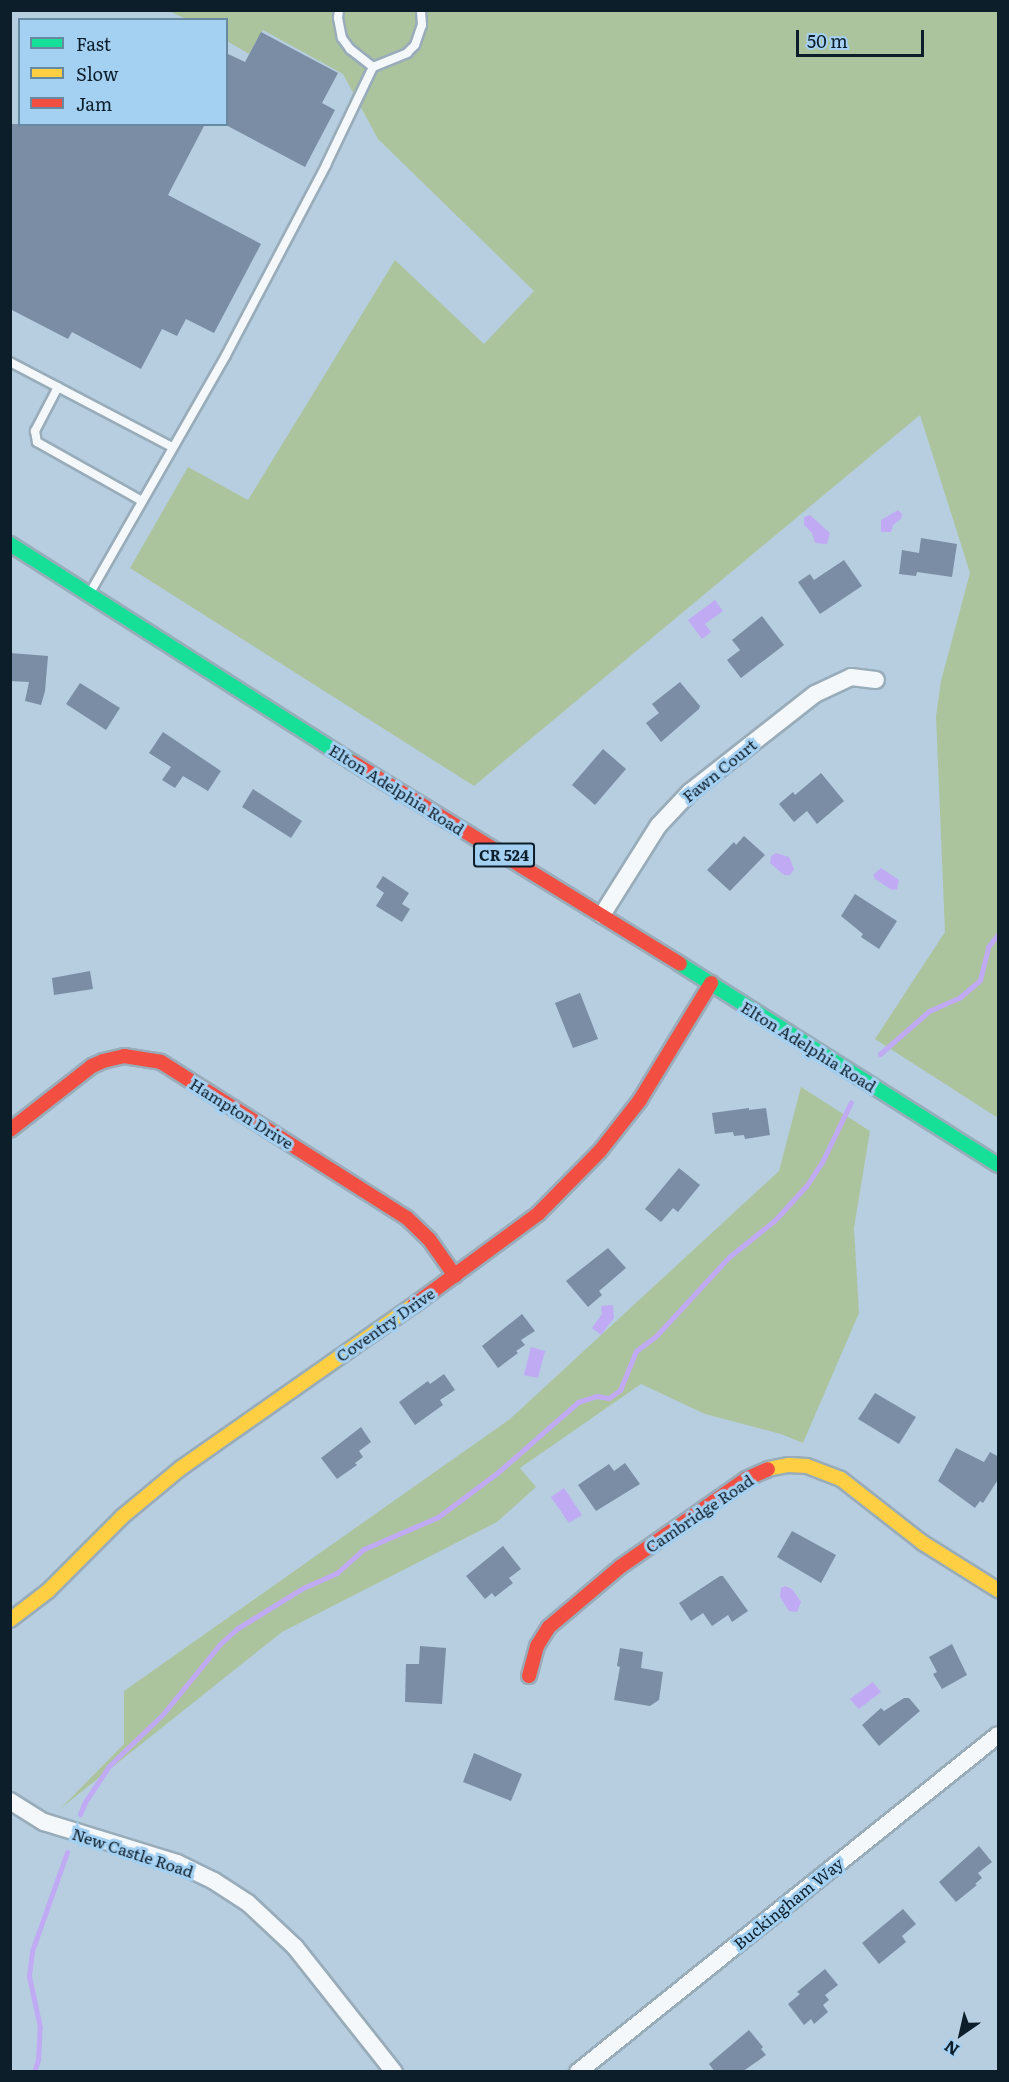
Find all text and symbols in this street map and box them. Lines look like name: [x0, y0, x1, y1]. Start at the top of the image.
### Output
legend: [18, 18, 228, 126]
scale bar: [799, 18, 926, 56]
text: 50 m: [807, 27, 848, 54]
text: Fast: [76, 30, 111, 57]
text: Slow: [76, 60, 118, 87]
text: Jam: [76, 90, 112, 117]
street label: Fawn Court: [678, 734, 760, 806]
street label: Elton Adelphia Road: [326, 740, 468, 838]
road number: CR 524: [472, 843, 536, 867]
street label: Elton Adelphia Road: [738, 997, 880, 1095]
street label: Hampton Drive: [187, 1074, 297, 1152]
street label: Coventry Drive: [332, 1283, 438, 1365]
street label: Cambridge Road: [642, 1470, 756, 1556]
street label: New Castle Road: [70, 1823, 196, 1881]
street label: Buckingham Way: [730, 1853, 846, 1953]
north arrow: [931, 2004, 991, 2064]
text: N: [939, 2035, 963, 2063]

